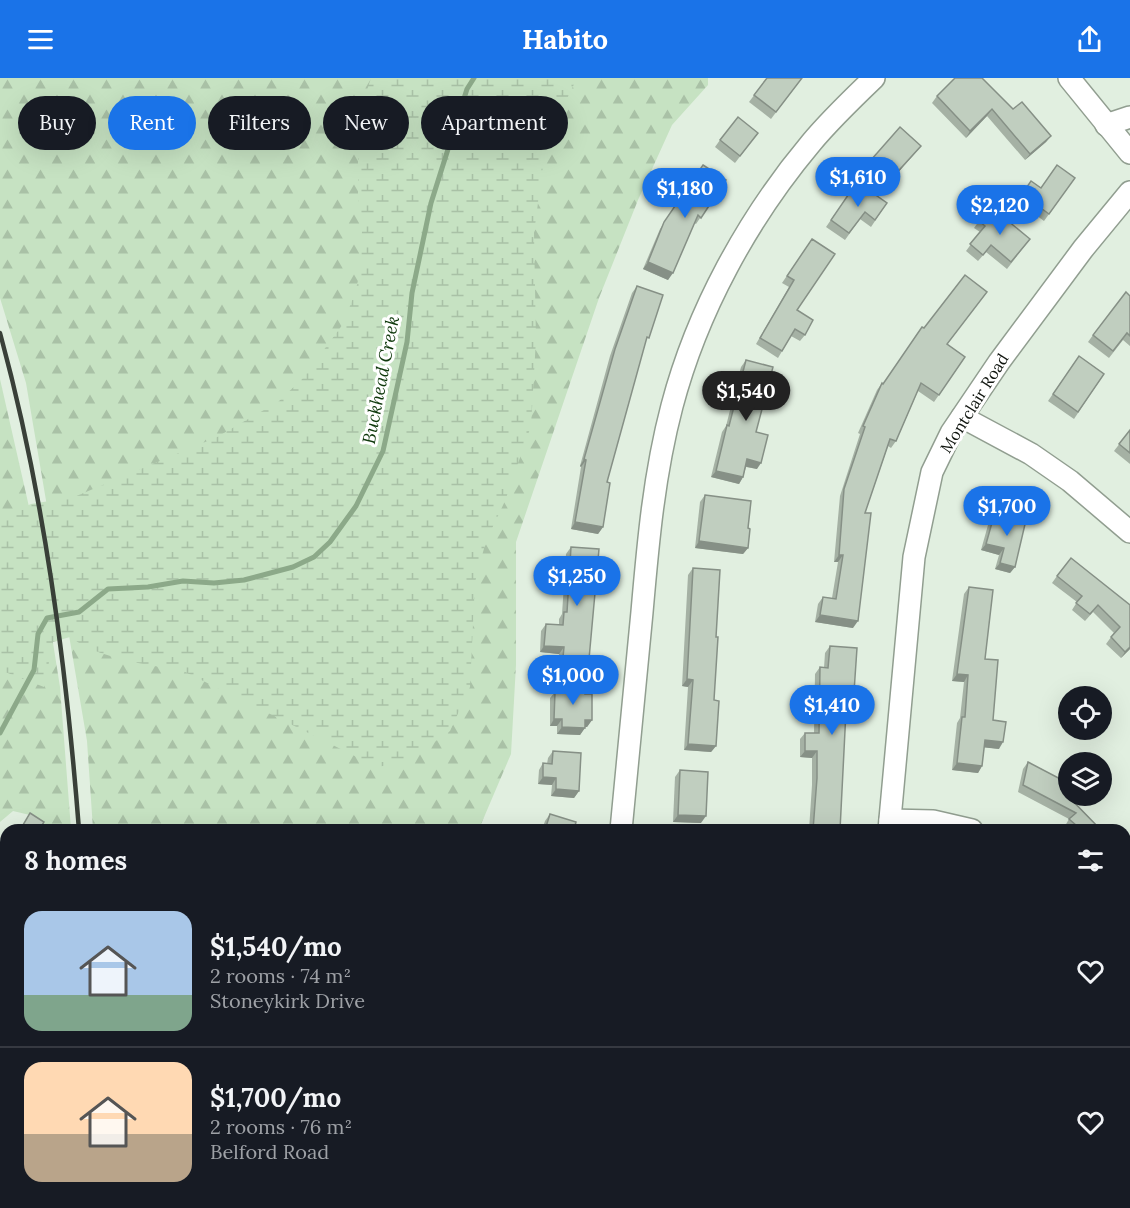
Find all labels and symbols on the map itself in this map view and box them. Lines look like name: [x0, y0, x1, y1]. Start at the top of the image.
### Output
pin: $1,610: [809, 157, 907, 208]
pin: $1,180: [636, 168, 734, 219]
pin: $2,120: [951, 185, 1049, 236]
water label: Buckhead Creek: [357, 314, 404, 446]
street label: Montclair Road: [935, 349, 1013, 456]
pin: $1,540: [697, 371, 795, 422]
pin: $1,700: [958, 486, 1056, 537]
pin: $1,250: [528, 556, 626, 607]
pin: $1,000: [524, 655, 622, 706]
pin: $1,410: [783, 685, 881, 736]

